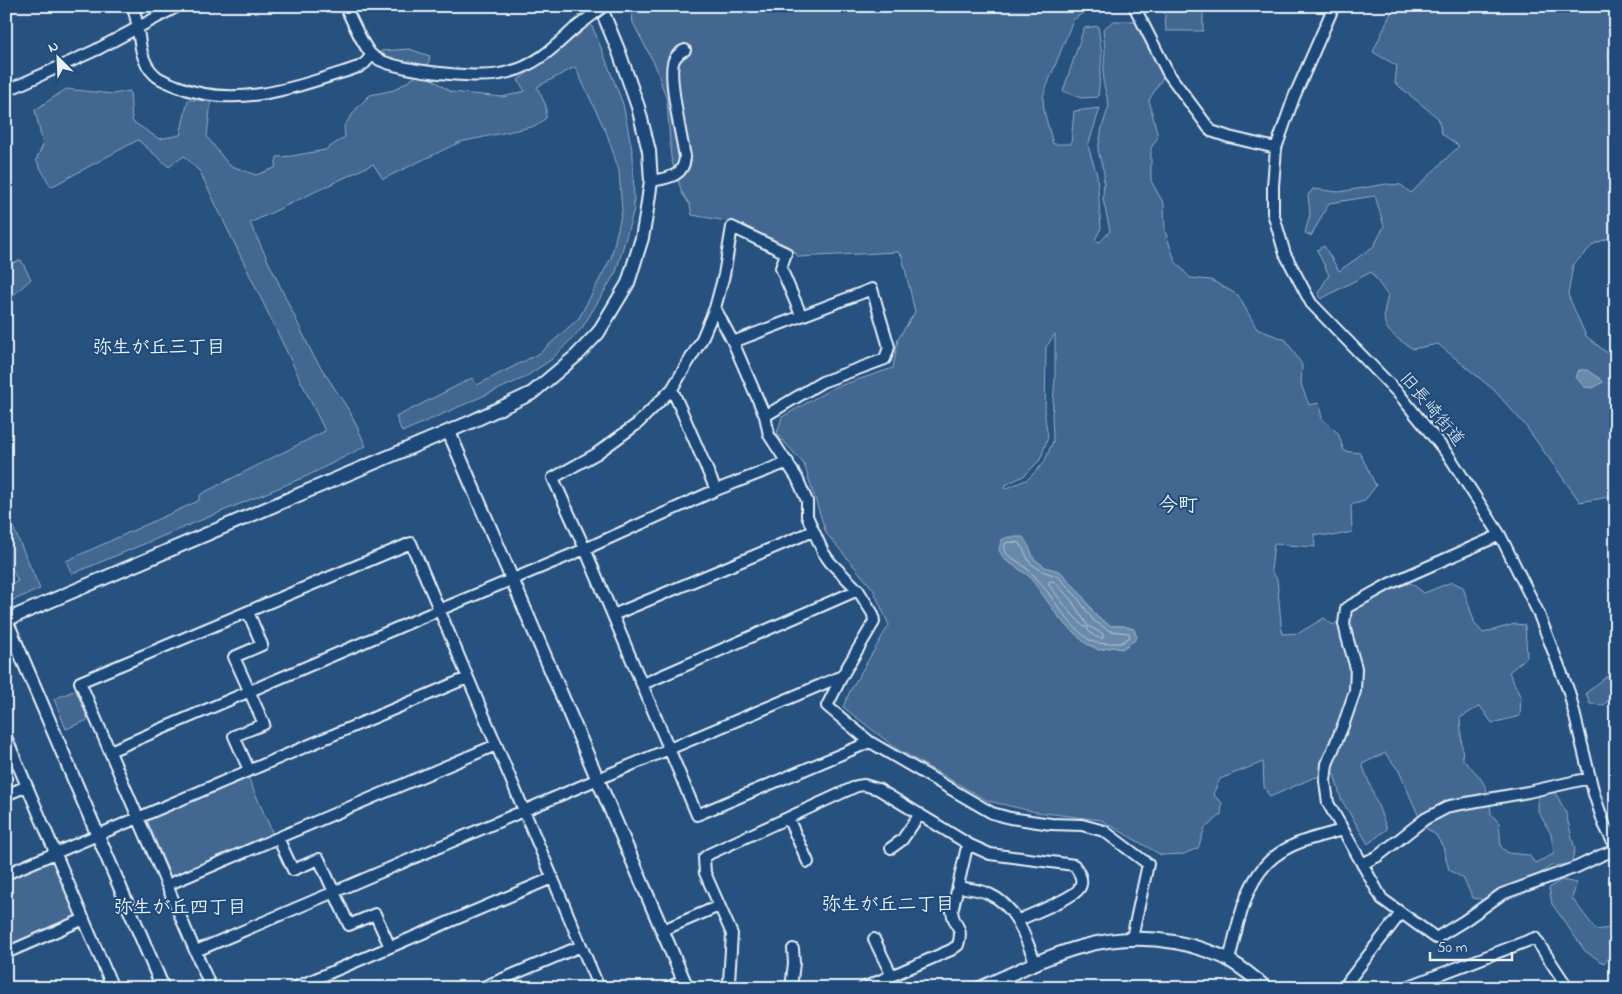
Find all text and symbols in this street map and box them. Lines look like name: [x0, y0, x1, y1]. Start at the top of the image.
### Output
north arrow: [32, 32, 82, 82]
text: N: [45, 36, 62, 59]
district label: 弥生が丘三丁目: [92, 335, 226, 362]
street label: 旧長崎街道: [1392, 367, 1470, 453]
district label: 今町: [1158, 492, 1198, 521]
district label: 弥生が丘二丁目: [821, 892, 955, 919]
district label: 弥生が丘四丁目: [113, 895, 247, 922]
scale bar: [1430, 929, 1512, 961]
text: 50 m: [1437, 937, 1468, 959]

